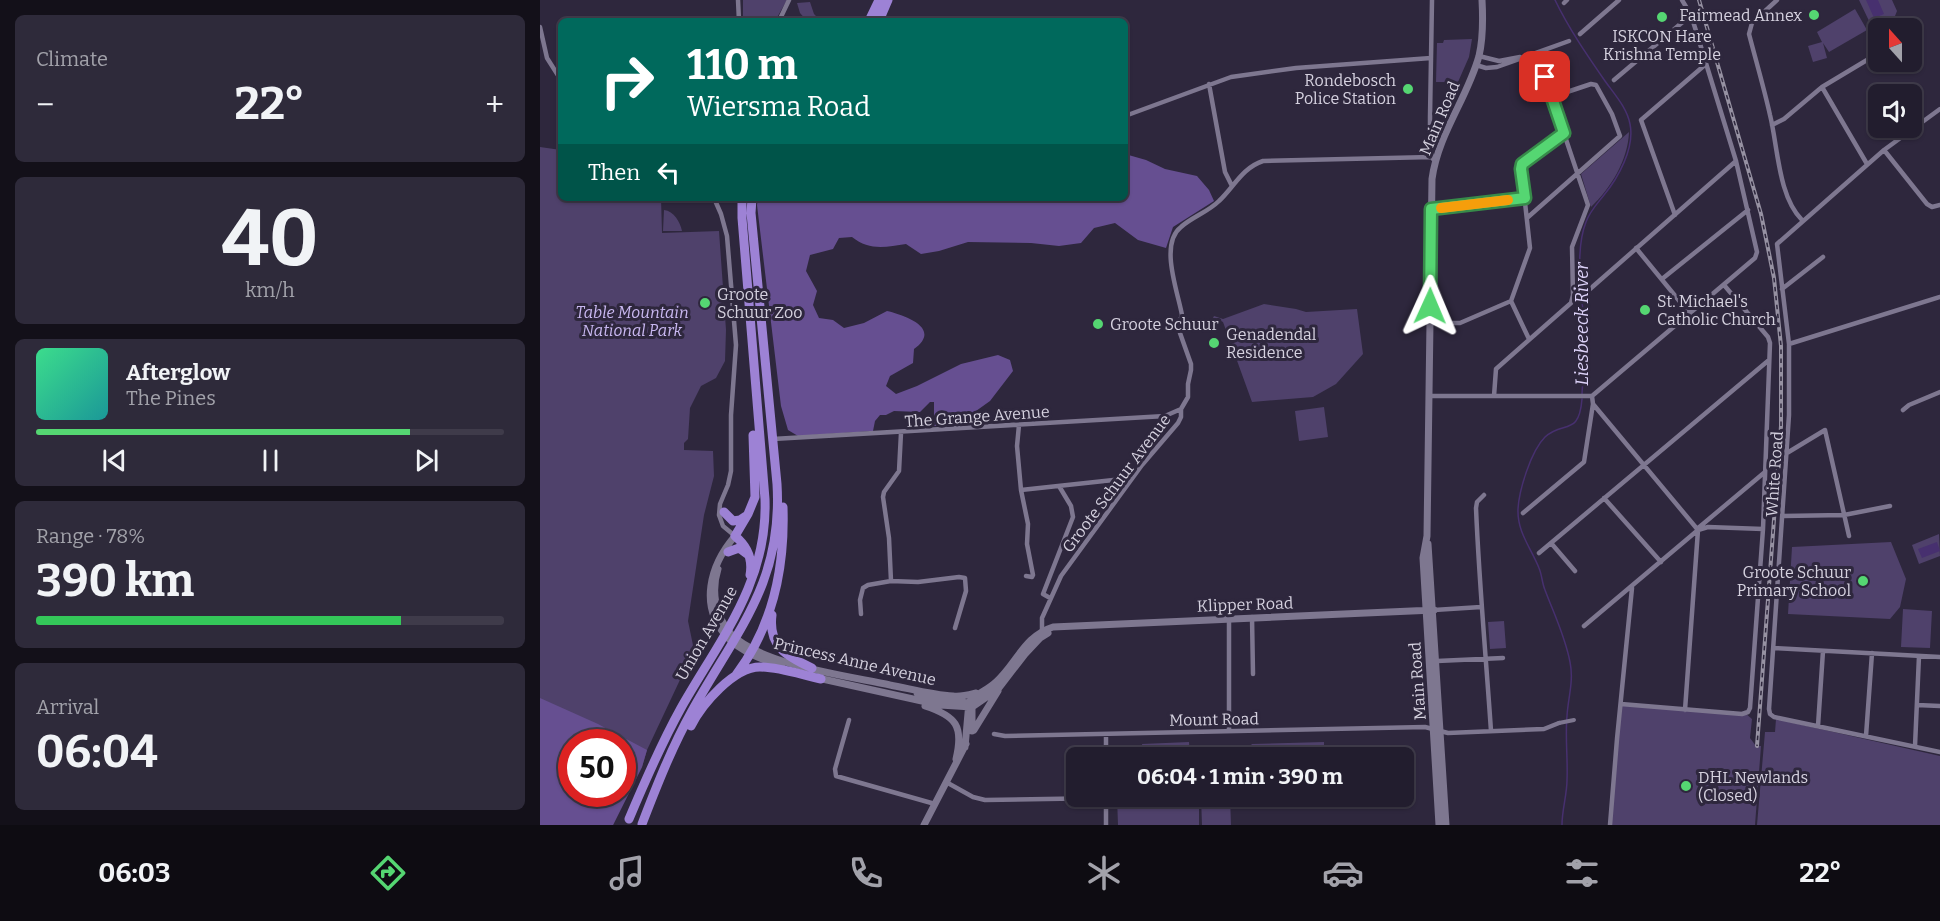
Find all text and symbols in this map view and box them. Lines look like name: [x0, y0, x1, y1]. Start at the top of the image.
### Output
place label: Fairmead Annex: [1679, 6, 1802, 25]
marker: Fairmead Annex: [1807, 8, 1821, 22]
marker: ISKCON Hare Krishna Temple: [1655, 10, 1669, 24]
north arrow: [1868, 18, 1922, 72]
map controls: [1868, 18, 1922, 138]
place label: ISKCON Hare Krishna Temple: [1603, 27, 1721, 64]
text: 110 m: [687, 40, 798, 90]
icon: right: [588, 42, 666, 120]
text: Climate: [36, 47, 108, 71]
pin: [1519, 51, 1570, 102]
icon: arrive: [1528, 60, 1561, 93]
place label: Rondebosch Police Station: [1295, 71, 1396, 108]
text: 22°: [234, 77, 305, 131]
street label: Main Road: [1415, 78, 1464, 158]
marker: Rondebosch Police Station: [1401, 82, 1415, 96]
button: sound: [1868, 84, 1922, 138]
text: −: [36, 85, 54, 125]
text: +: [485, 85, 504, 125]
text: Wiersma Road: [687, 91, 870, 123]
icon: left: [652, 156, 685, 189]
text: Then: [588, 159, 640, 186]
text: 40: [221, 192, 319, 286]
water label: Liesbeeck River: [1571, 262, 1593, 386]
position arrow: [1398, 274, 1462, 338]
text: km/h: [245, 278, 295, 302]
place label: Groote Schuur Zoo: [717, 285, 802, 322]
place label: St. Michael's Catholic Church: [1657, 292, 1776, 329]
marker: Groote Schuur Zoo: [698, 296, 712, 310]
park label: Table Mountain National Park: [575, 303, 689, 340]
marker: St. Michael's Catholic Church: [1638, 303, 1652, 317]
place label: Groote Schuur: [1110, 315, 1219, 334]
marker: Groote Schuur: [1091, 317, 1105, 331]
place label: Genadendal Residence: [1226, 325, 1317, 362]
marker: Genadendal Residence: [1207, 336, 1221, 350]
text: Afterglow: [126, 359, 230, 386]
text: The Pines: [126, 386, 216, 410]
street label: The Grange Avenue: [904, 402, 1050, 431]
street label: Groote Schuur Avenue: [1058, 410, 1175, 556]
street label: White Road: [1762, 430, 1787, 518]
icon: previous: [98, 444, 131, 477]
icon: pause: [254, 444, 287, 477]
icon: next: [410, 444, 443, 477]
text: Range · 78%: [36, 524, 145, 548]
text: 390 km: [36, 554, 194, 608]
place label: Groote Schuur Primary School: [1737, 563, 1851, 600]
marker: Groote Schuur Primary School: [1856, 574, 1870, 588]
street label: Union Avenue: [672, 583, 741, 684]
street label: Klipper Road: [1196, 593, 1294, 616]
street label: Princess Anne Avenue: [772, 634, 938, 689]
street label: Main Road: [1405, 641, 1430, 721]
text: Arrival: [36, 695, 99, 719]
street label: Mount Road: [1169, 709, 1260, 730]
text: 06:04: [36, 725, 158, 779]
speed limit sign: 50: [558, 729, 636, 807]
text: 06:04 · 1 min · 390 m: [1137, 763, 1343, 790]
place label: DHL Newlands (Closed): [1698, 768, 1808, 805]
marker: DHL Newlands (Closed): [1679, 779, 1693, 793]
icon: directions: [367, 852, 409, 894]
icon: music: [606, 852, 648, 894]
icon: phone: [845, 852, 887, 894]
icon: climate: [1083, 852, 1125, 894]
icon: car: [1322, 852, 1364, 894]
icon: filters: [1561, 852, 1603, 894]
text: 06:03: [98, 857, 170, 889]
text: 22°: [1799, 857, 1842, 889]

